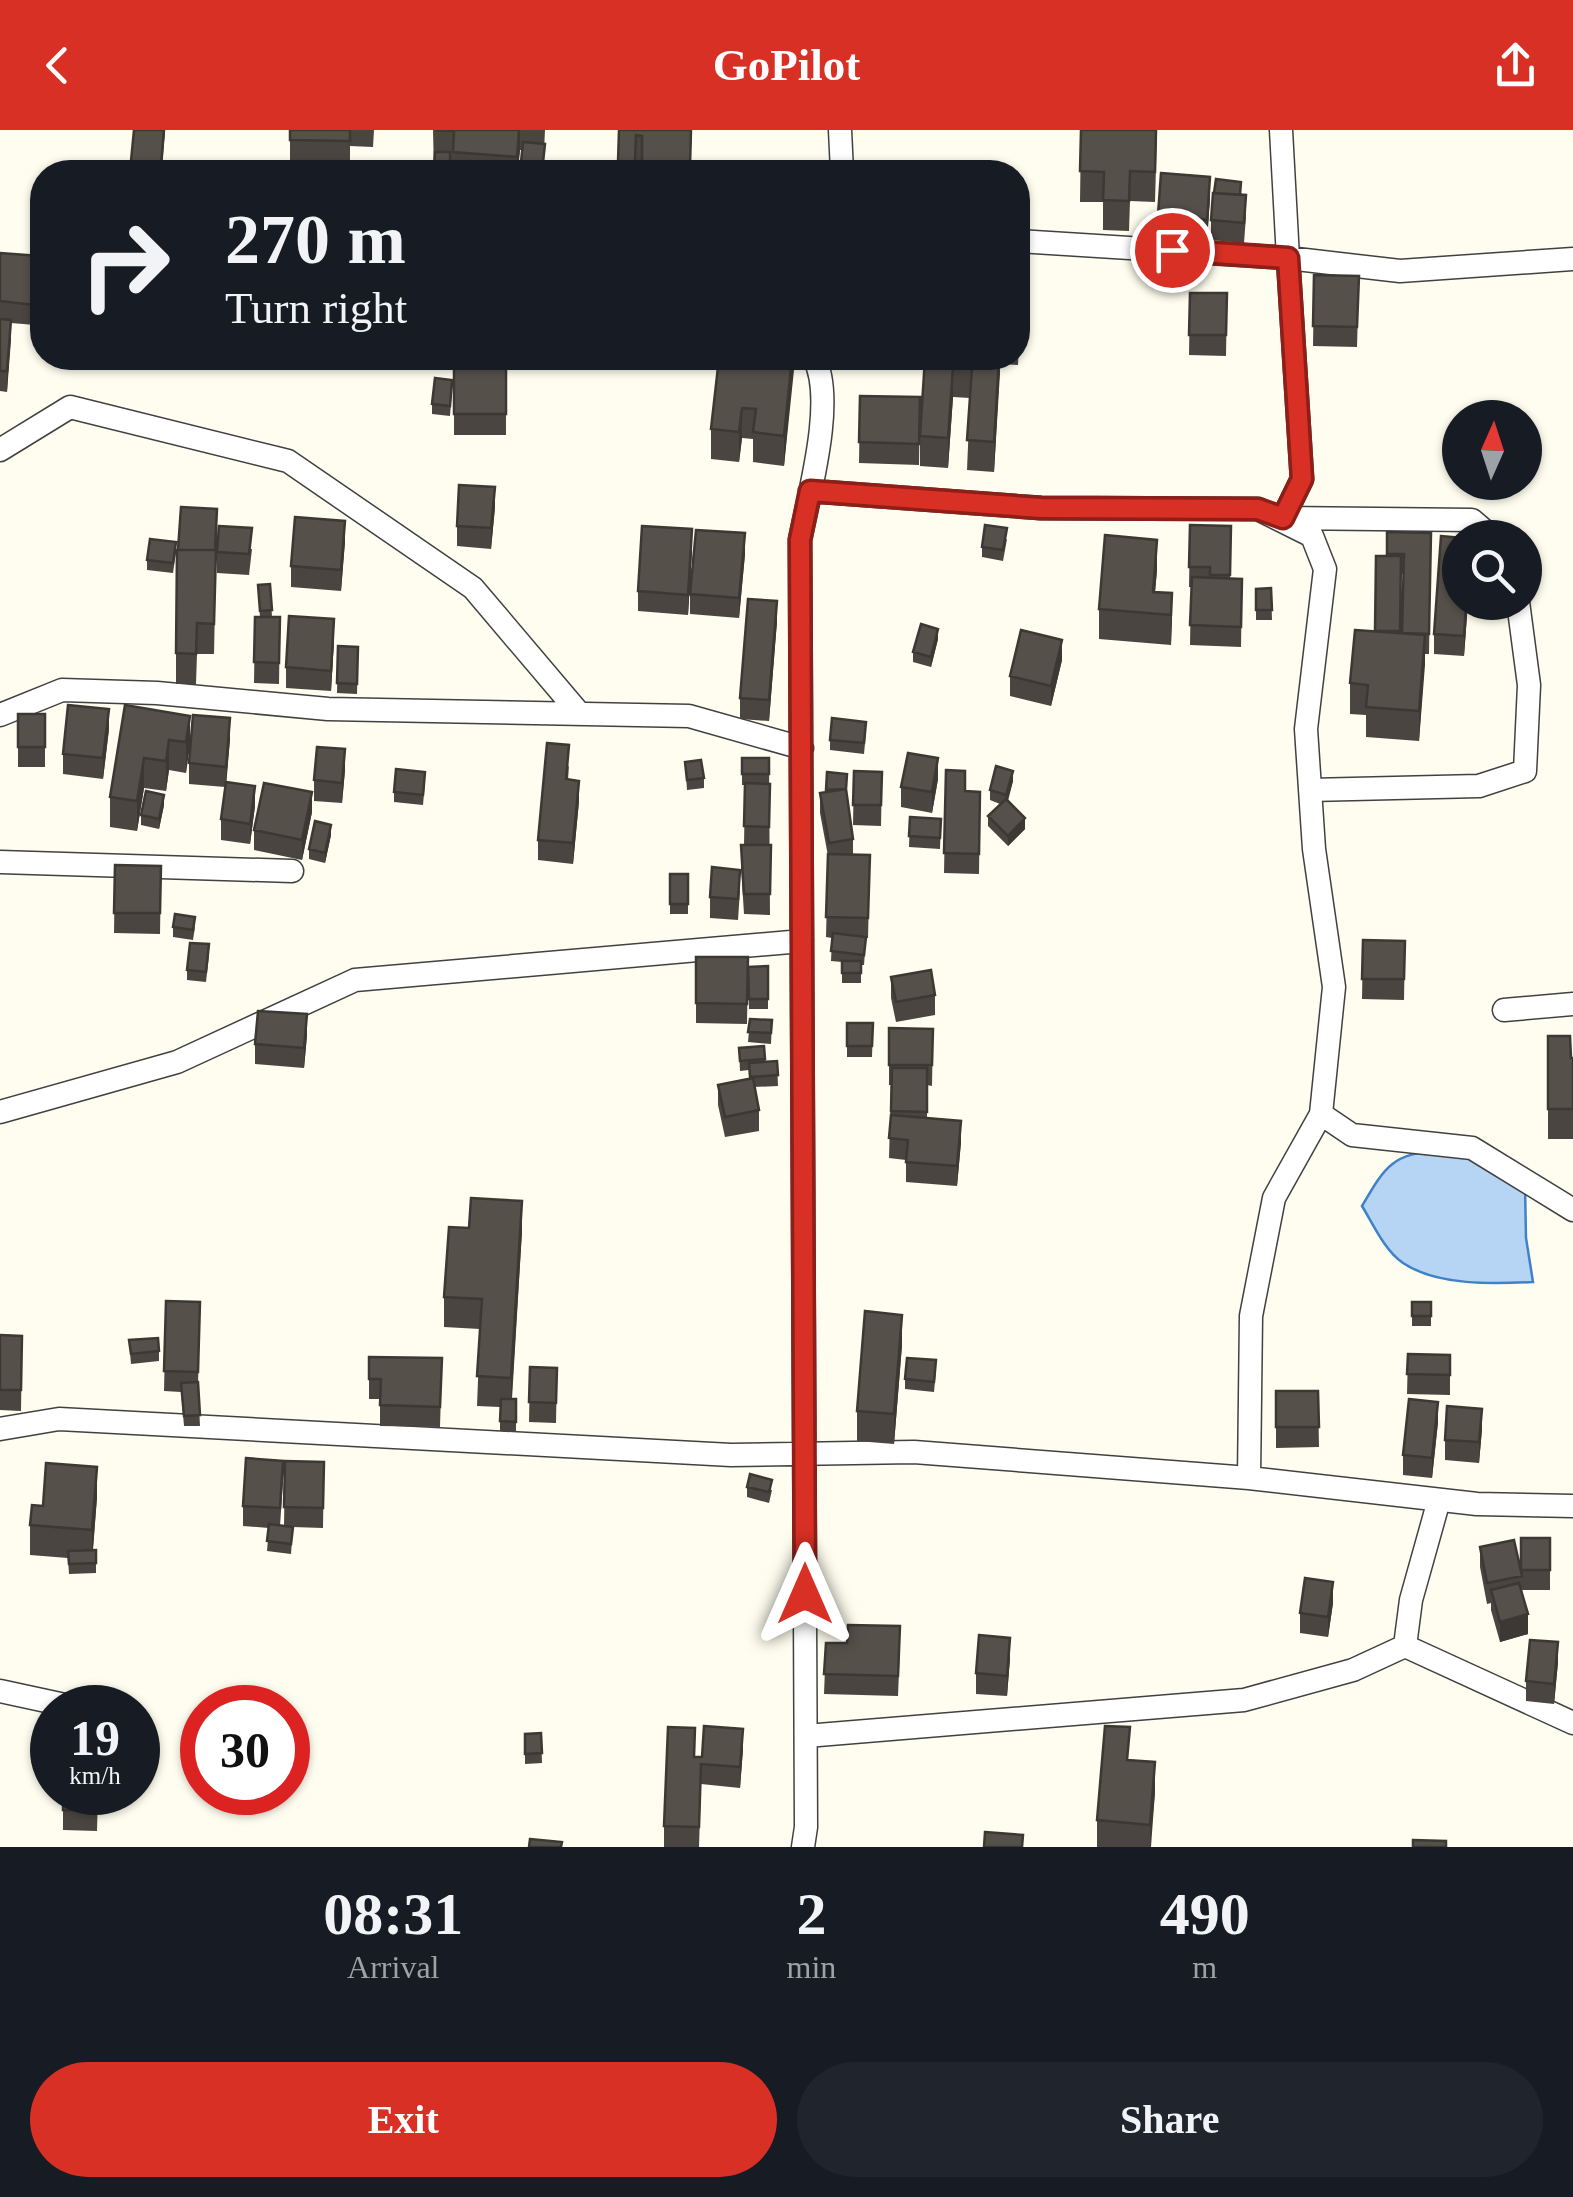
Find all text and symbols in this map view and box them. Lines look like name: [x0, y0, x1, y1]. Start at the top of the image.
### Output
icon: back: [30, 38, 85, 93]
icon: share: [1488, 38, 1543, 93]
text: GoPilot: [713, 40, 860, 90]
icon: right: [60, 200, 190, 330]
text: 270 m: [225, 201, 406, 278]
pin: [1130, 208, 1215, 293]
icon: arrive: [1145, 223, 1200, 278]
text: Turn right: [225, 283, 407, 333]
north arrow: [1442, 400, 1542, 500]
map controls: [1442, 400, 1542, 620]
button: search: [1442, 520, 1542, 620]
position arrow: [753, 1542, 857, 1646]
speed limit sign: 30: [180, 1685, 310, 1815]
text: 19: [70, 1710, 120, 1766]
text: km/h: [69, 1762, 121, 1789]
text: 08:31: [323, 1881, 463, 1947]
text: 2: [796, 1881, 826, 1947]
text: 490: [1160, 1881, 1250, 1947]
text: Arrival: [347, 1949, 439, 1985]
text: min: [787, 1949, 836, 1985]
text: m: [1192, 1949, 1217, 1985]
button: Exit: [30, 2062, 777, 2177]
button: Share: [797, 2062, 1543, 2177]

